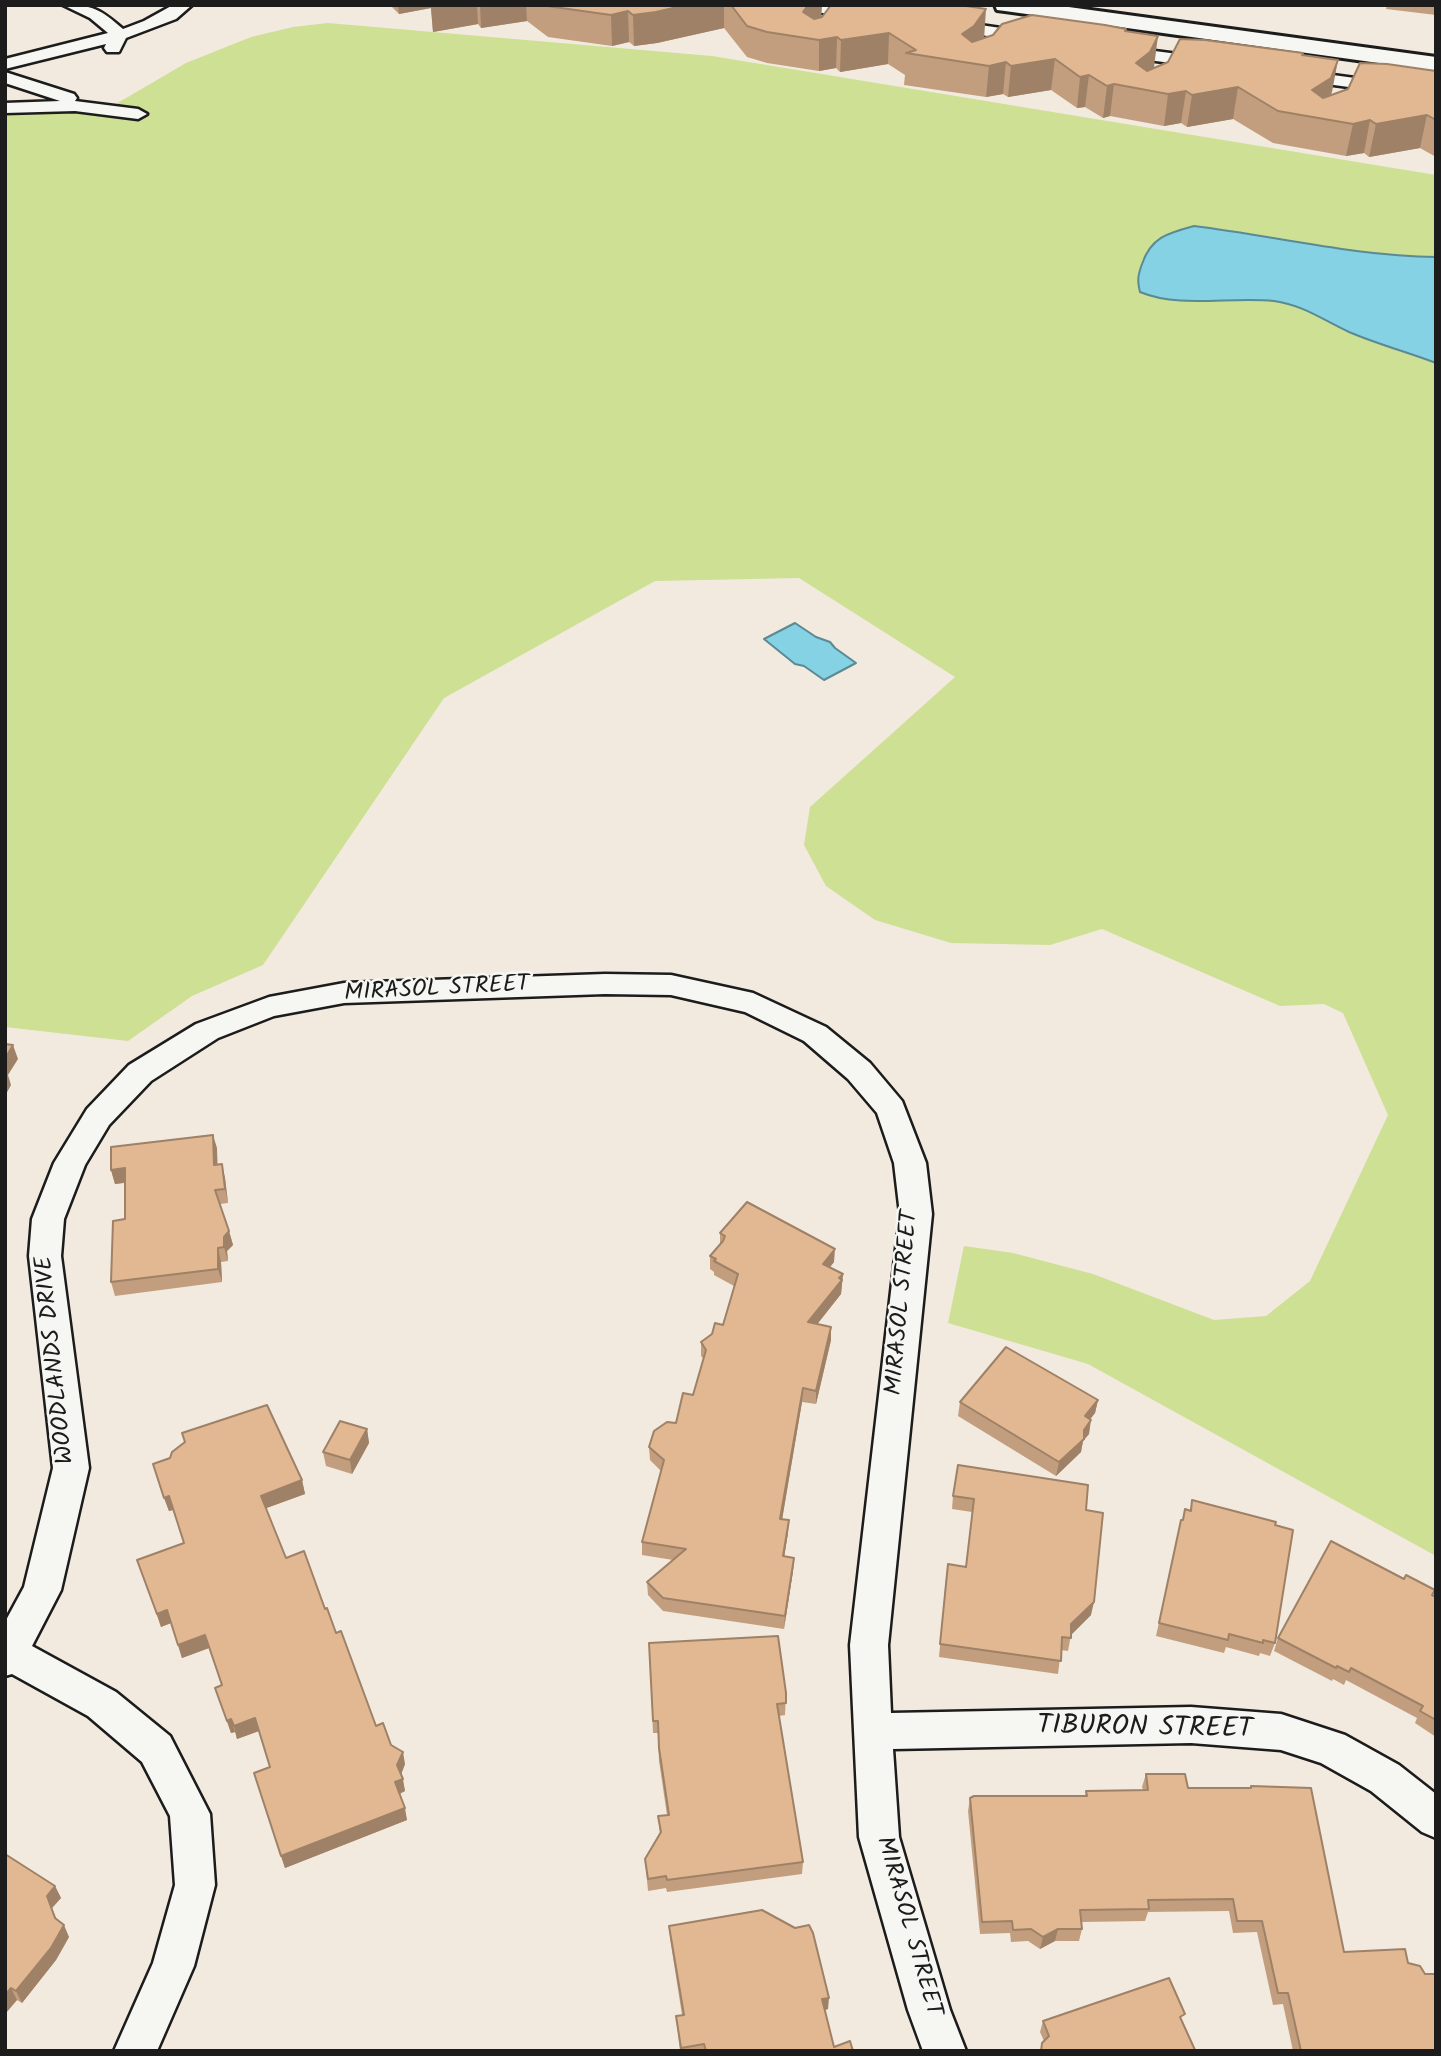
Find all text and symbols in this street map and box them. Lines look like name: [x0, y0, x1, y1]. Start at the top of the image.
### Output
street label: MIRASOL STREET: [344, 972, 530, 1010]
street label: MIRASOL STREET: [882, 1209, 926, 1397]
street label: WOODLANDS DRIVE: [32, 1254, 82, 1466]
street label: TIBURON STREET: [1037, 1711, 1253, 1749]
street label: MIRASOL STREET: [868, 1834, 946, 2020]

